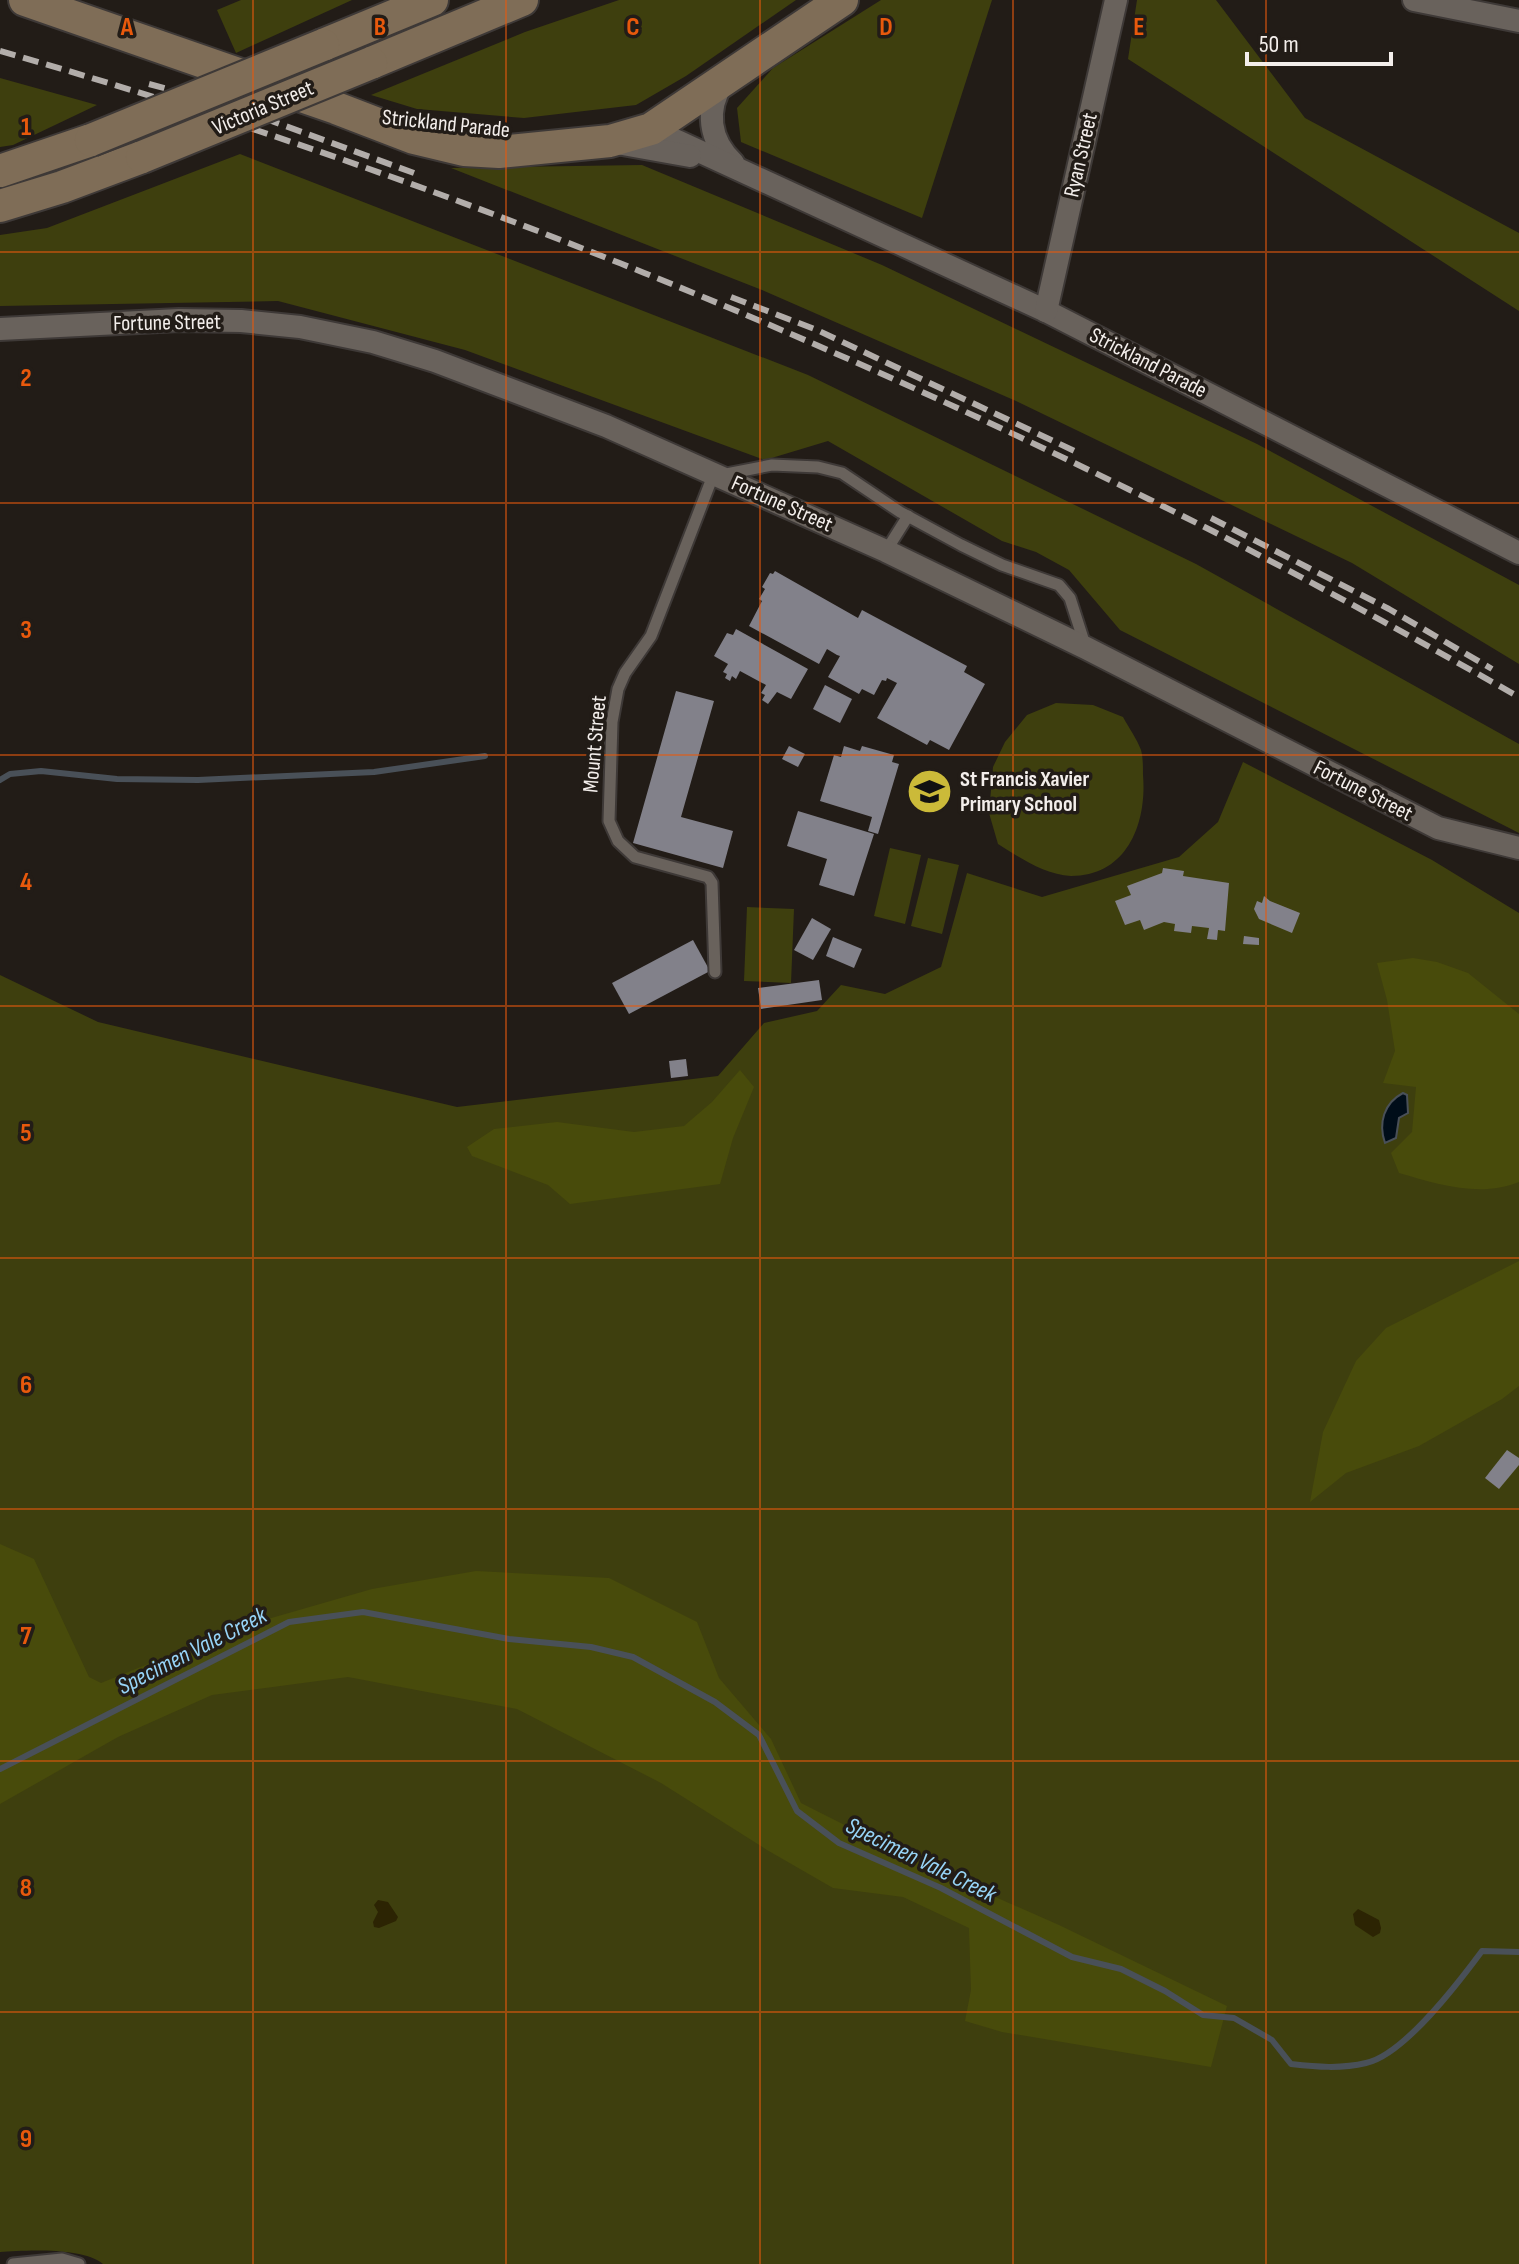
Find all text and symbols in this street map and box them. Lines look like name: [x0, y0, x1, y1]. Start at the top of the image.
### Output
text: A: [120, 12, 134, 43]
text: B: [374, 12, 386, 43]
text: C: [626, 12, 640, 43]
text: D: [879, 12, 893, 43]
text: E: [1133, 12, 1145, 43]
scale bar: [1247, 16, 1391, 66]
text: 50 m: [1259, 30, 1299, 59]
street label: Victoria Street: [208, 75, 318, 141]
street label: Strickland Parade: [381, 104, 511, 144]
street label: Ryan Street: [1058, 110, 1104, 200]
text: 1: [21, 112, 31, 143]
street label: Fortune Street: [113, 309, 221, 337]
street label: Strickland Parade: [1085, 322, 1211, 404]
text: 2: [20, 363, 32, 394]
street label: Fortune Street: [727, 470, 837, 538]
text: 3: [20, 615, 32, 646]
street label: Mount Street: [577, 694, 613, 794]
street label: Fortune Street: [1309, 754, 1417, 828]
place label: St Francis Xavier Primary School: [960, 766, 1089, 818]
school or university icon: St Francis Xavier Primary School: [905, 768, 953, 816]
text: 4: [20, 867, 32, 898]
text: 5: [20, 1118, 32, 1149]
text: 6: [20, 1370, 32, 1401]
water label: Specimen Vale Creek: [113, 1600, 272, 1701]
text: 7: [20, 1621, 32, 1652]
water label: Specimen Vale Creek: [841, 1811, 1002, 1909]
text: 8: [20, 1873, 32, 1904]
text: 9: [20, 2124, 32, 2155]

